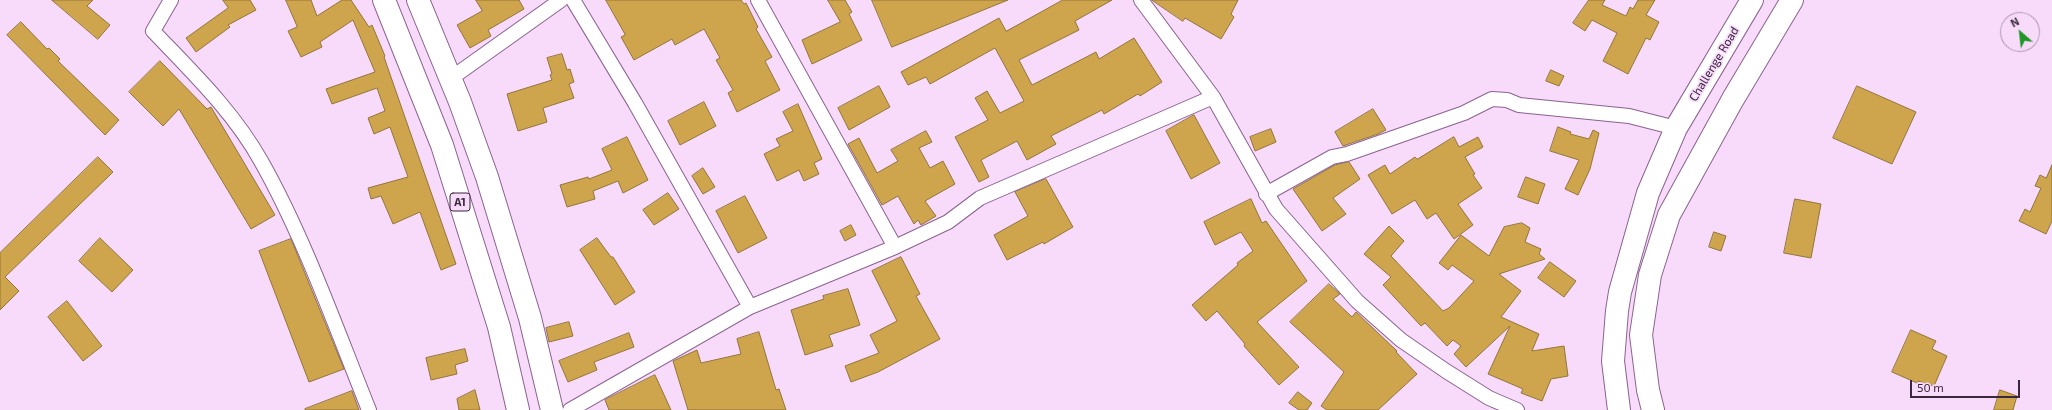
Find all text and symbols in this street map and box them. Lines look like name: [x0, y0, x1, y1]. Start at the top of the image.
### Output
north arrow: [2000, 12, 2040, 52]
text: N: [2008, 14, 2021, 29]
street label: Challenge Road: [1686, 24, 1742, 104]
road number: A1: [450, 193, 470, 211]
scale bar: [1912, 372, 2022, 398]
text: 50 m: [1917, 380, 1944, 394]

